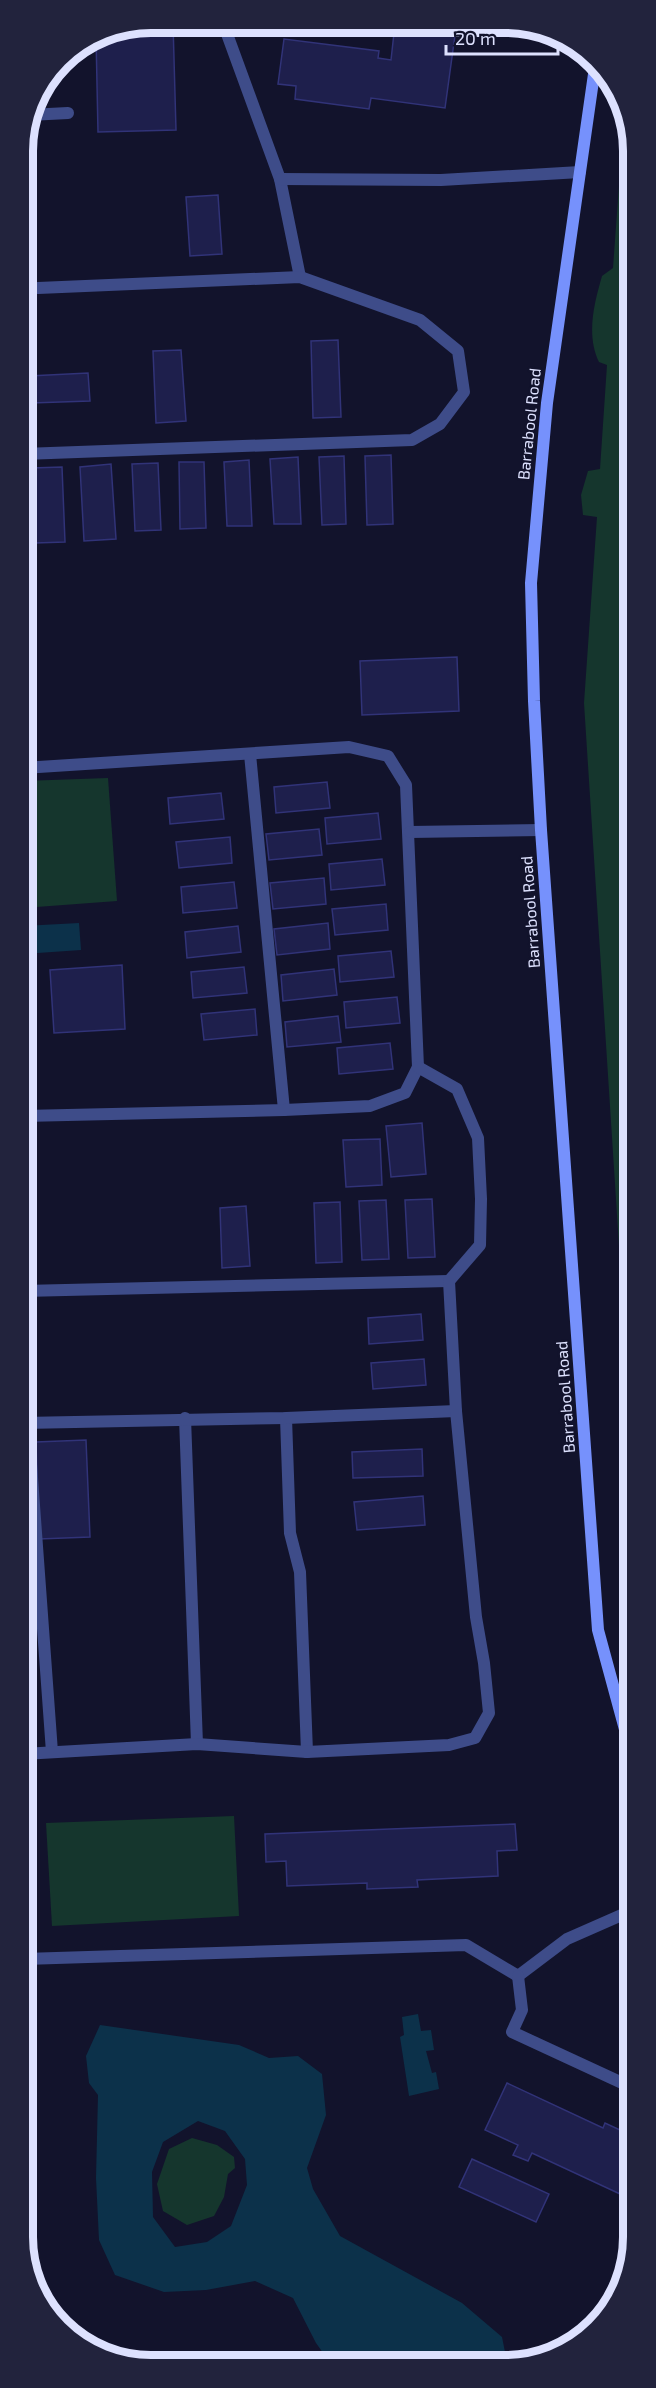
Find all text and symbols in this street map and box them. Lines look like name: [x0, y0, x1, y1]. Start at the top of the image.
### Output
scale bar: [446, 18, 558, 56]
text: 20 m: [455, 27, 496, 49]
street label: Barrabool Road: [513, 367, 544, 481]
street label: Barrabool Road: [516, 855, 543, 969]
street label: Barrabool Road: [551, 1340, 578, 1454]

